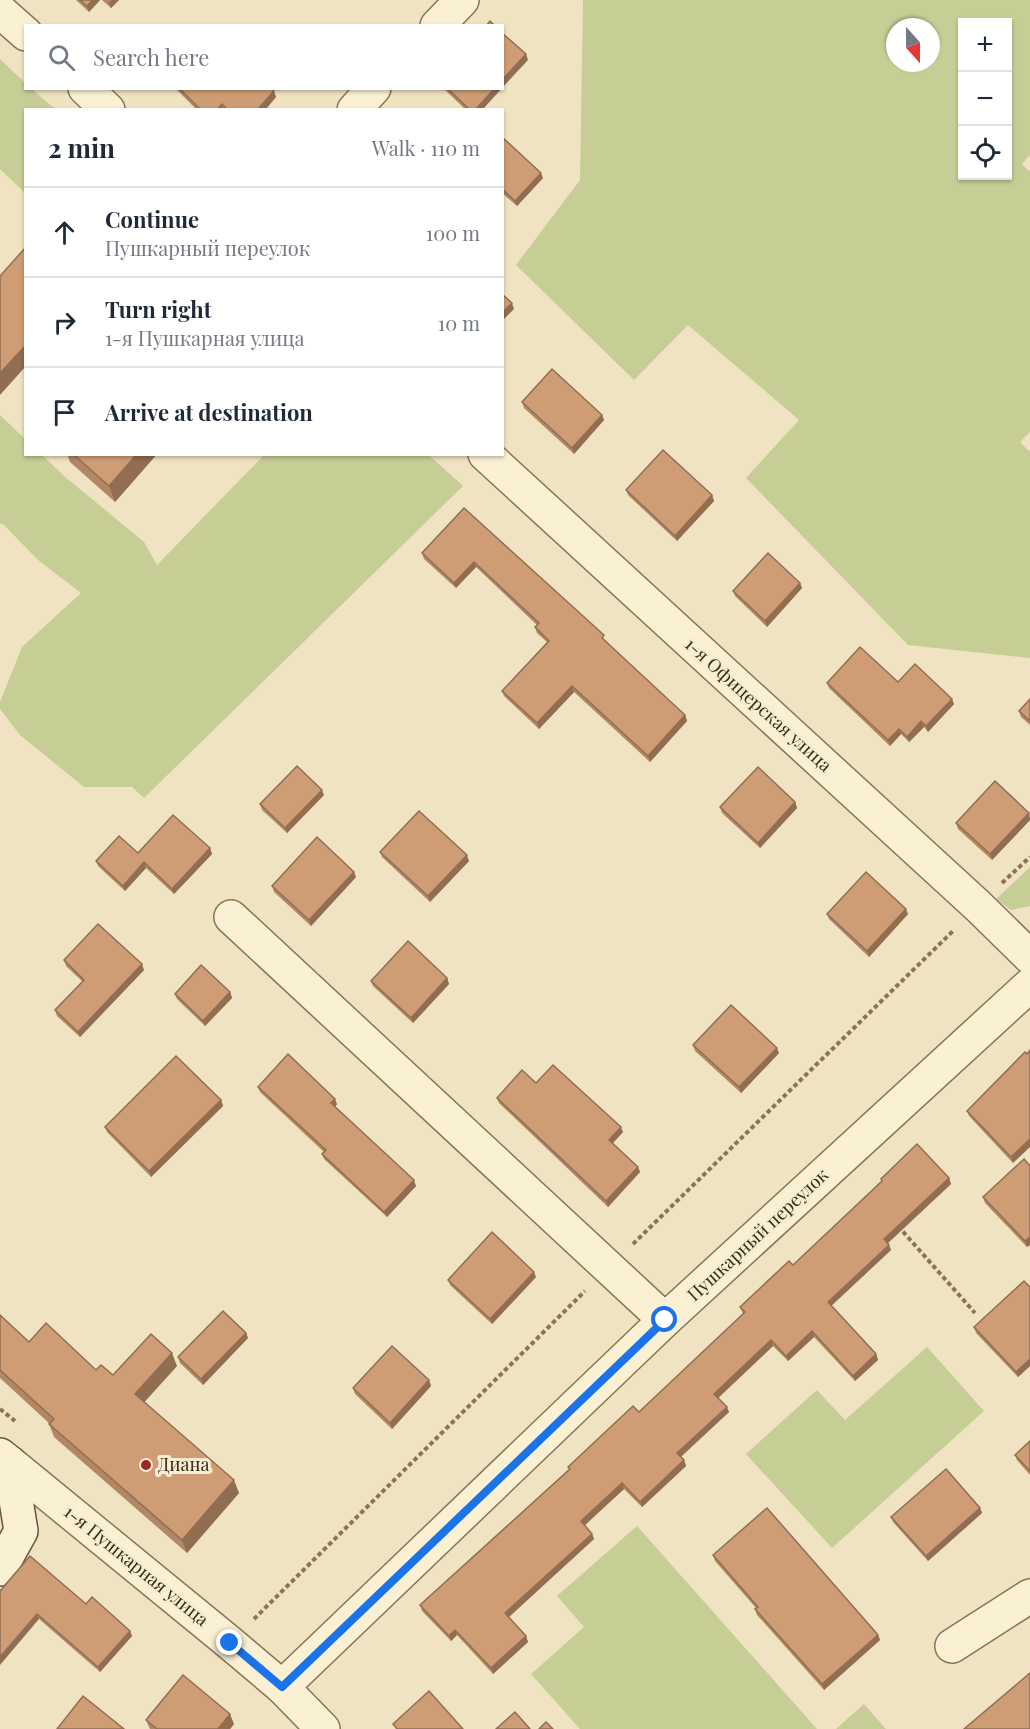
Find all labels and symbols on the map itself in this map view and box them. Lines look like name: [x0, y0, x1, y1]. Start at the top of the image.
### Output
north arrow: [886, 18, 940, 72]
street label: 1-я Офицерская улица: [680, 632, 837, 777]
street label: Пушкарный переулок: [682, 1163, 833, 1306]
route start: [651, 1306, 677, 1332]
place label: Диана: [158, 1452, 210, 1476]
marker: Диана: [139, 1458, 153, 1472]
street label: 1-я Пушкарная улица: [59, 1499, 214, 1631]
route end: [216, 1629, 242, 1655]

